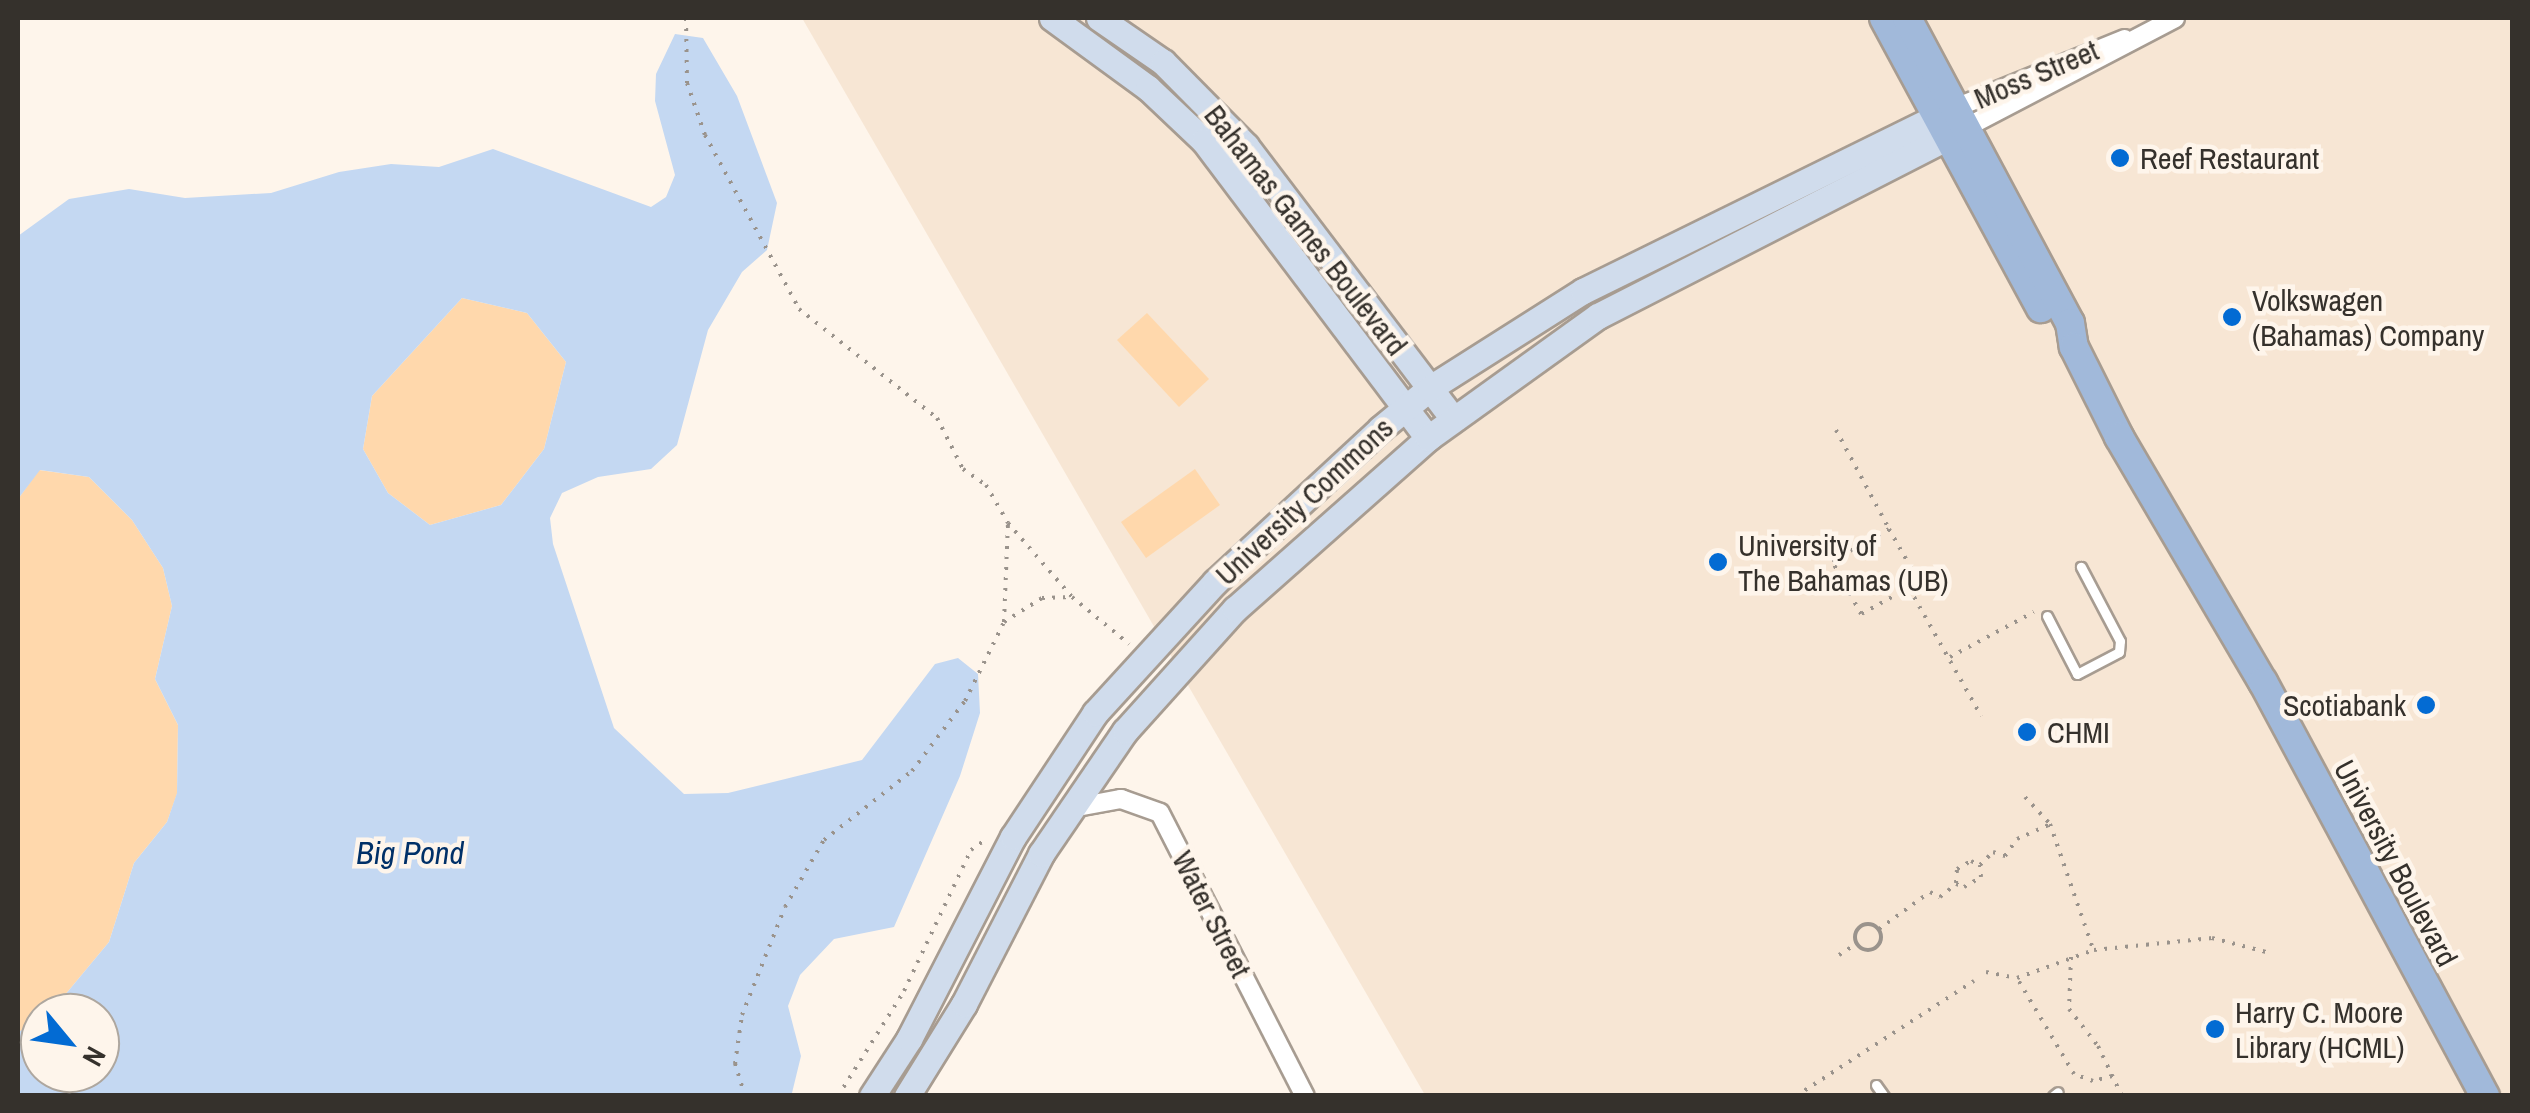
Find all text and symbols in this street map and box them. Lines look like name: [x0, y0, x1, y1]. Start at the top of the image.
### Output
street label: Moss Street: [1969, 32, 2103, 116]
street label: Bahamas Games Boulevard: [1197, 98, 1415, 362]
place label: Reef Restaurant: [2140, 140, 2319, 176]
marker: Reef Restaurant: [2109, 147, 2131, 169]
place label: Volkswagen (Bahamas) Company: [2252, 282, 2484, 352]
marker: Volkswagen (Bahamas) Company: [2221, 306, 2243, 328]
street label: University Commons: [1208, 410, 1400, 592]
place label: University of The Bahamas (UB): [1738, 527, 1949, 598]
marker: University of The Bahamas (UB): [1707, 551, 1729, 573]
place label: Scotiabank: [2283, 687, 2406, 723]
marker: Scotiabank: [2415, 694, 2437, 716]
place label: CHMI: [2047, 714, 2110, 750]
marker: CHMI: [2016, 721, 2038, 743]
street label: University Boulevard: [2327, 754, 2465, 972]
water label: Big Pond: [356, 834, 464, 872]
street label: Water Street: [1165, 845, 1259, 983]
north arrow: [20, 993, 120, 1093]
place label: Harry C. Moore Library (HCML): [2235, 994, 2404, 1064]
marker: Harry C. Moore Library (HCML): [2204, 1018, 2226, 1040]
text: N: [74, 1040, 115, 1073]

